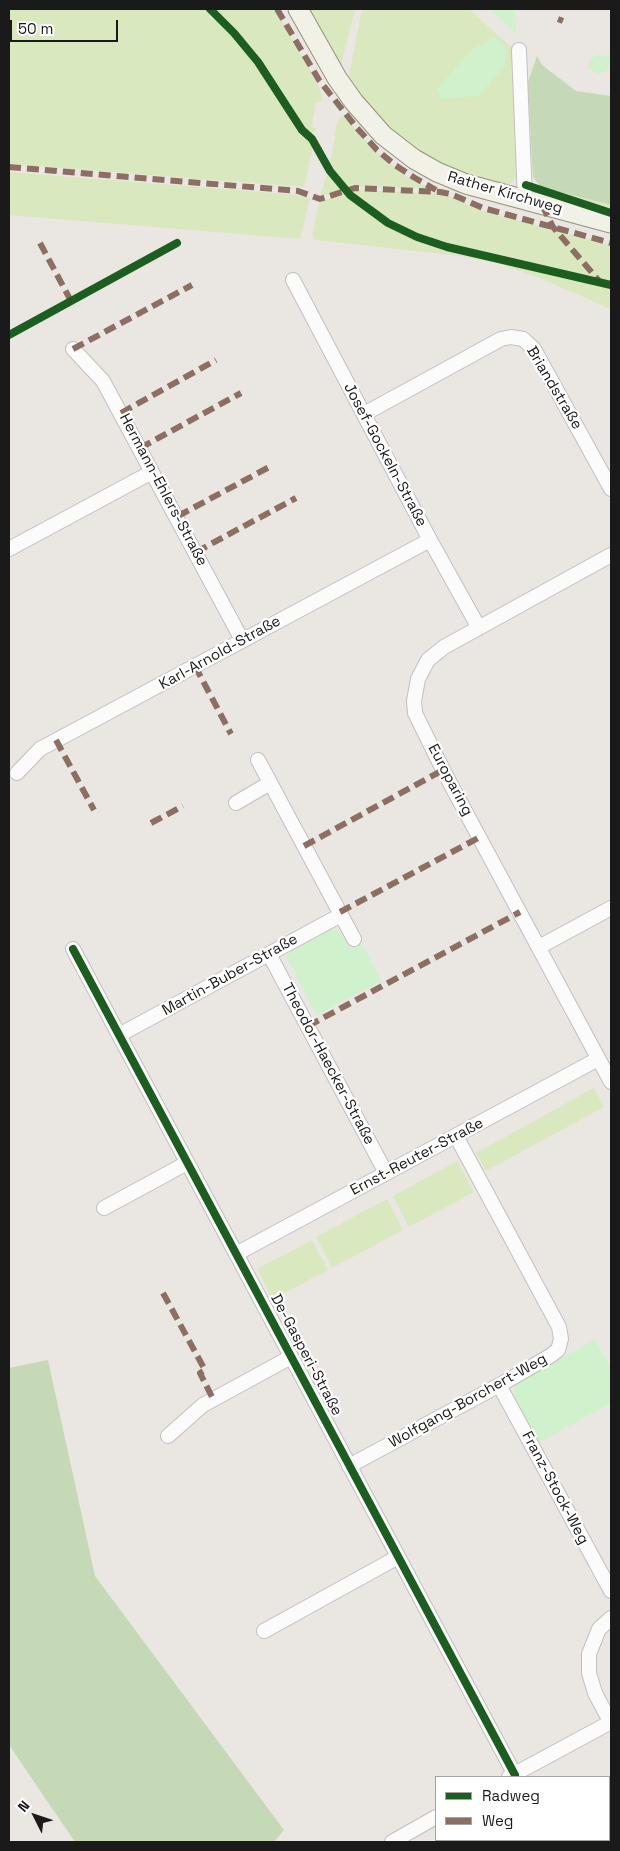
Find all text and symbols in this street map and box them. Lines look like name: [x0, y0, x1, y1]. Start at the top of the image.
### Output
scale bar: [12, 10, 120, 42]
text: 50 m: [18, 19, 53, 38]
street label: Rather Kirchweg: [445, 168, 565, 218]
street label: Briandstraße: [522, 343, 586, 433]
street label: Josef-Gockeln-Straße: [339, 380, 431, 530]
street label: Hermann-Ehlers-Straße: [115, 411, 211, 569]
street label: Karl-Arnold-Straße: [156, 612, 284, 694]
street label: Europaring: [424, 741, 476, 819]
street label: Martin-Buber-Straße: [159, 930, 301, 1020]
street label: Theodor-Haecker-Straße: [278, 980, 378, 1148]
street label: Ernst-Reuter-Straße: [347, 1114, 487, 1200]
street label: De-Gasperi-Straße: [266, 1291, 346, 1419]
street label: Wolfgang-Borchert-Weg: [386, 1350, 550, 1452]
street label: Franz-Stock-Weg: [518, 1428, 592, 1548]
legend: [435, 1776, 610, 1841]
text: Radweg: [482, 1786, 540, 1805]
north arrow: [10, 1791, 60, 1841]
text: N: [14, 1797, 34, 1816]
text: Weg: [482, 1811, 513, 1830]

